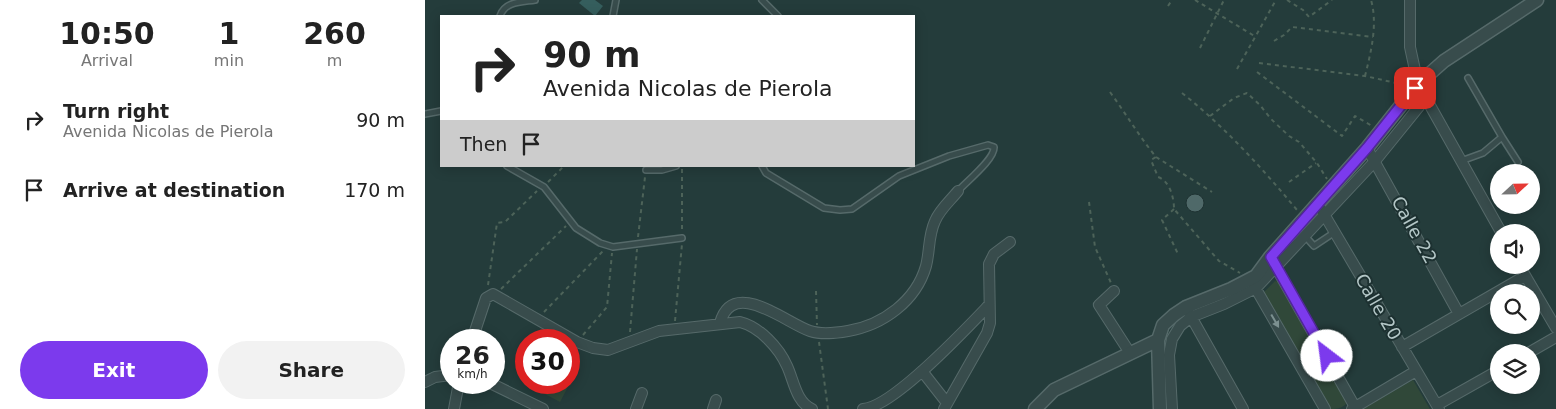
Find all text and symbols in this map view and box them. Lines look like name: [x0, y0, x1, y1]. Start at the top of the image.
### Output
text: 10:50: [59, 16, 155, 51]
text: 1: [218, 16, 239, 51]
text: 260: [303, 16, 366, 51]
icon: right: [460, 35, 525, 100]
text: 90 m: [543, 35, 640, 75]
text: Arrival: [81, 51, 133, 70]
text: min: [214, 51, 244, 70]
text: m: [327, 51, 342, 70]
pin: [1394, 67, 1436, 109]
icon: arrive: [1401, 74, 1429, 102]
text: Avenida Nicolas de Pierola: [543, 76, 833, 101]
text: Turn right: [63, 100, 169, 122]
icon: right: [20, 106, 48, 134]
text: 90 m: [356, 109, 405, 131]
text: Avenida Nicolas de Pierola: [63, 122, 274, 141]
icon: arrive: [517, 130, 545, 158]
text: Then: [460, 133, 507, 155]
north arrow: [1490, 164, 1540, 214]
map controls: [1490, 164, 1540, 394]
icon: arrive: [20, 176, 48, 204]
text: Arrive at destination: [63, 179, 285, 201]
text: 170 m: [344, 179, 405, 201]
street label: Calle 22: [1387, 193, 1441, 267]
button: sound: [1490, 224, 1540, 274]
street label: Calle 20: [1351, 270, 1406, 344]
button: search: [1490, 284, 1540, 334]
one-way arrow: [1271, 314, 1279, 329]
speed limit sign: 30: [515, 329, 580, 394]
position arrow: [1300, 329, 1352, 381]
button: Exit: [20, 341, 208, 399]
button: Share: [218, 341, 405, 399]
text: 26: [455, 341, 490, 370]
button: layers: [1490, 344, 1540, 394]
text: km/h: [457, 367, 488, 381]

